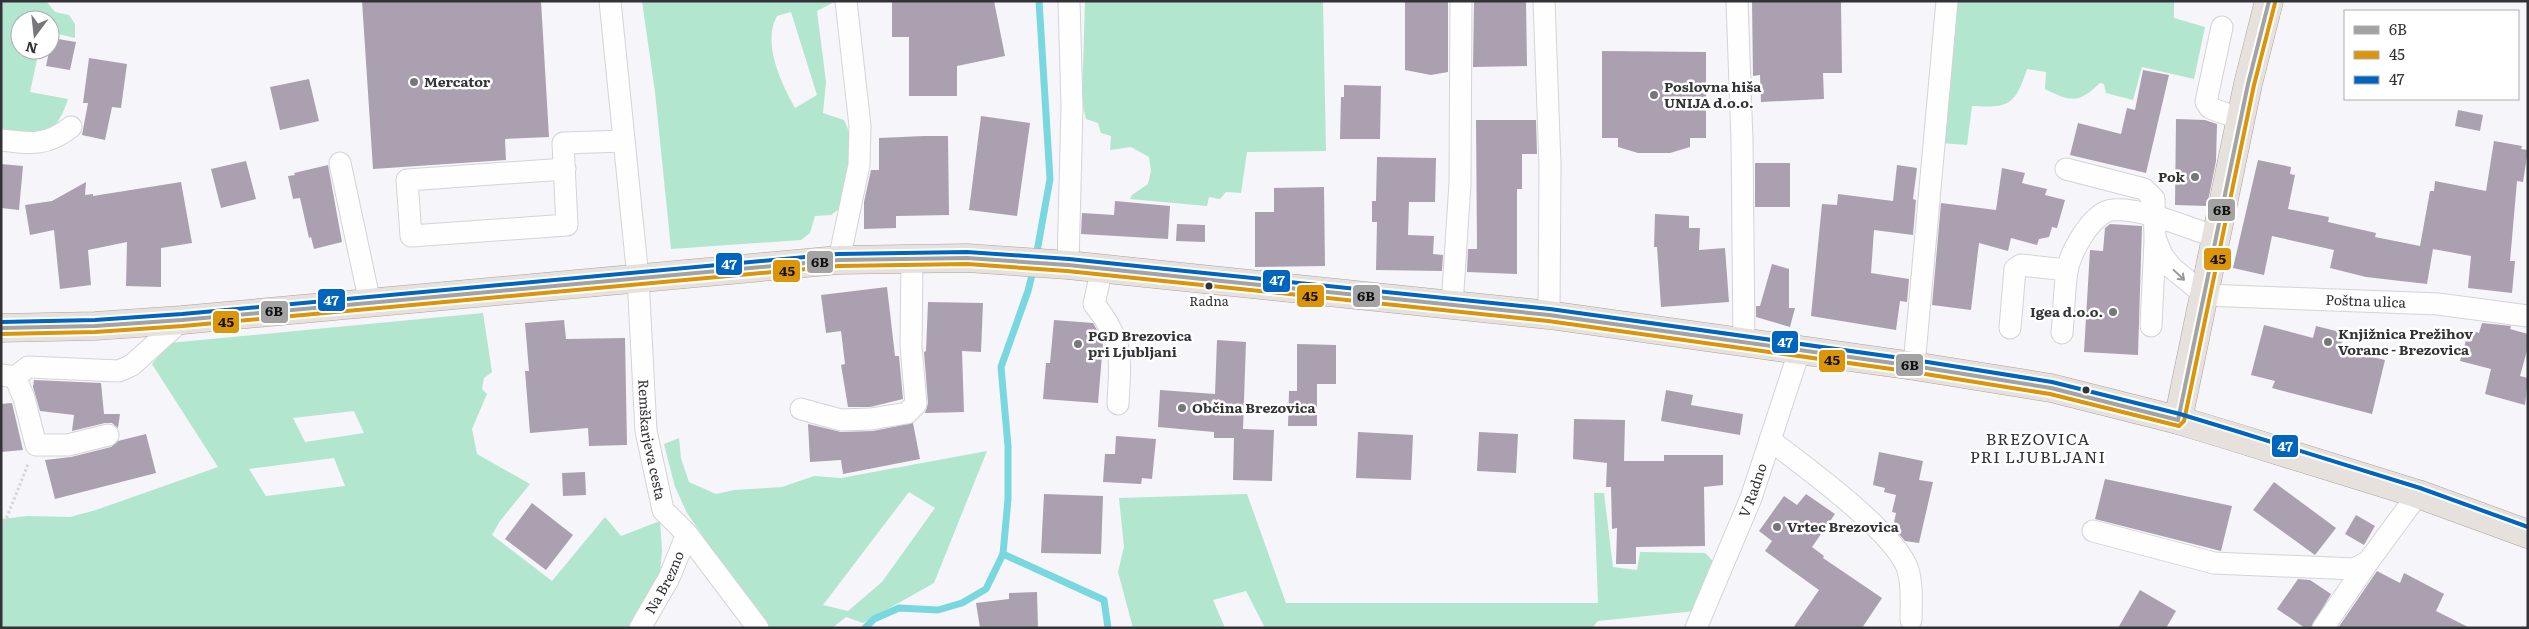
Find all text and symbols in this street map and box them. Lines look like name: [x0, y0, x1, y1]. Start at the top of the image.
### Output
north arrow: [10, 10, 60, 60]
legend: [2344, 10, 2519, 100]
text: 6B: [2389, 17, 2407, 40]
text: N: [23, 37, 40, 60]
text: 45: [2389, 42, 2405, 65]
text: 47: [2389, 67, 2405, 90]
place label: Mercator: [424, 71, 491, 91]
marker: Mercator: [408, 76, 420, 88]
place label: Poslovna hiša UNIJA d.o.o.: [1664, 76, 1762, 112]
marker: Poslovna hiša UNIJA d.o.o.: [1648, 89, 1660, 101]
place label: Pok: [2158, 166, 2186, 186]
marker: Pok: [2189, 171, 2201, 183]
line badge: 6B: [2207, 198, 2236, 222]
text: 6B: [2213, 199, 2231, 219]
line badge: 45: [2203, 247, 2232, 271]
text: 45: [2210, 248, 2226, 268]
line badge: 6B: [806, 250, 834, 274]
text: 6B: [811, 251, 829, 271]
line badge: 47: [715, 252, 743, 276]
text: 47: [721, 253, 737, 273]
line badge: 45: [772, 259, 801, 283]
text: 45: [779, 260, 795, 280]
line badge: 47: [1262, 269, 1291, 293]
text: 47: [1269, 269, 1285, 289]
one-way arrow: [2173, 269, 2186, 281]
marker: Radna: [1204, 281, 1214, 291]
line badge: 45: [1296, 284, 1325, 308]
line badge: 6B: [1352, 284, 1381, 308]
text: 45: [1302, 285, 1318, 305]
text: 6B: [1357, 285, 1375, 305]
line badge: 47: [317, 288, 346, 312]
text: 47: [323, 289, 339, 309]
street label: Poštna ulica: [2325, 289, 2407, 312]
place label: Radna: [1189, 291, 1229, 310]
line badge: 6B: [260, 300, 289, 324]
text: 6B: [265, 300, 283, 320]
place label: Igea d.o.o.: [2030, 301, 2103, 321]
marker: Igea d.o.o.: [2107, 306, 2119, 318]
line badge: 45: [212, 310, 240, 334]
text: 45: [218, 311, 234, 331]
place label: Knjižnica Prežihov Voranc - Brezovica: [2338, 323, 2473, 359]
place label: PGD Brezovica pri Ljubljani: [1088, 325, 1193, 361]
line badge: 47: [1771, 330, 1799, 354]
text: 47: [1777, 331, 1793, 351]
marker: Knjižnica Prežihov Voranc - Brezovica: [2322, 336, 2334, 348]
marker: PGD Brezovica pri Ljubljani: [1072, 338, 1084, 350]
line badge: 45: [1818, 349, 1846, 373]
text: 45: [1824, 349, 1840, 369]
line badge: 6B: [1895, 353, 1924, 377]
text: 6B: [1901, 354, 1919, 374]
street label: Remškarjeva cesta: [634, 379, 672, 502]
unlabelled marker: [2081, 385, 2091, 395]
place label: Občina Brezovica: [1192, 397, 1316, 417]
marker: Občina Brezovica: [1176, 402, 1188, 414]
district label: BREZOVICA PRI LJUBLJANI: [1970, 426, 2106, 468]
line badge: 47: [2271, 434, 2299, 458]
text: 47: [2277, 435, 2293, 455]
street label: V Radno: [1733, 460, 1771, 520]
place label: Vrtec Brezovica: [1787, 516, 1900, 536]
marker: Vrtec Brezovica: [1771, 521, 1783, 533]
street label: Na Brezno: [639, 547, 688, 617]

